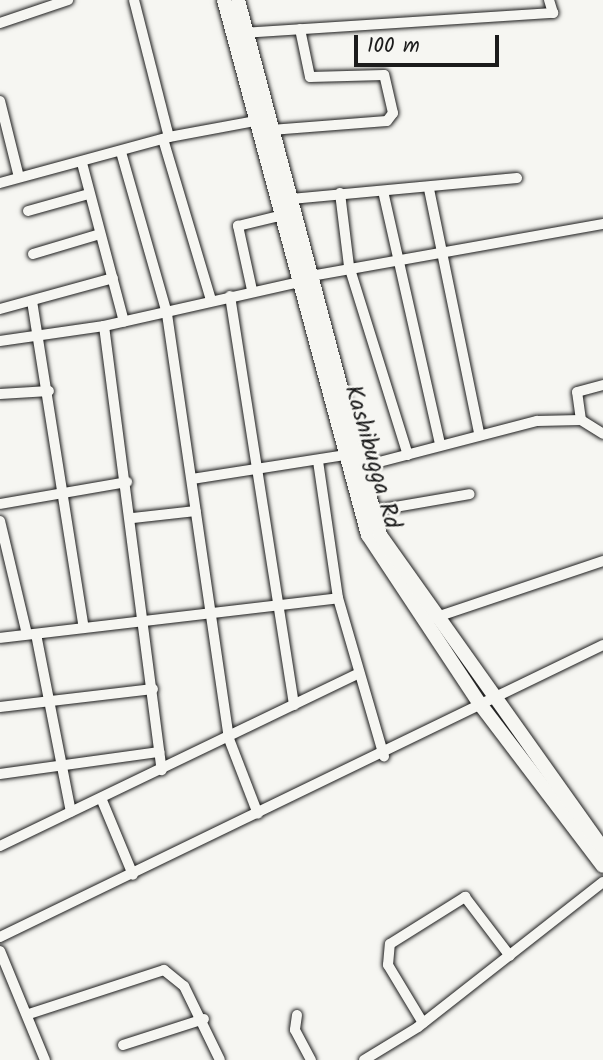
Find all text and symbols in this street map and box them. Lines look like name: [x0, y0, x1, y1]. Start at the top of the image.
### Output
scale bar: [358, 21, 503, 65]
text: 100 m: [367, 30, 420, 63]
street label: Kashibugga Rd: [338, 382, 406, 532]

